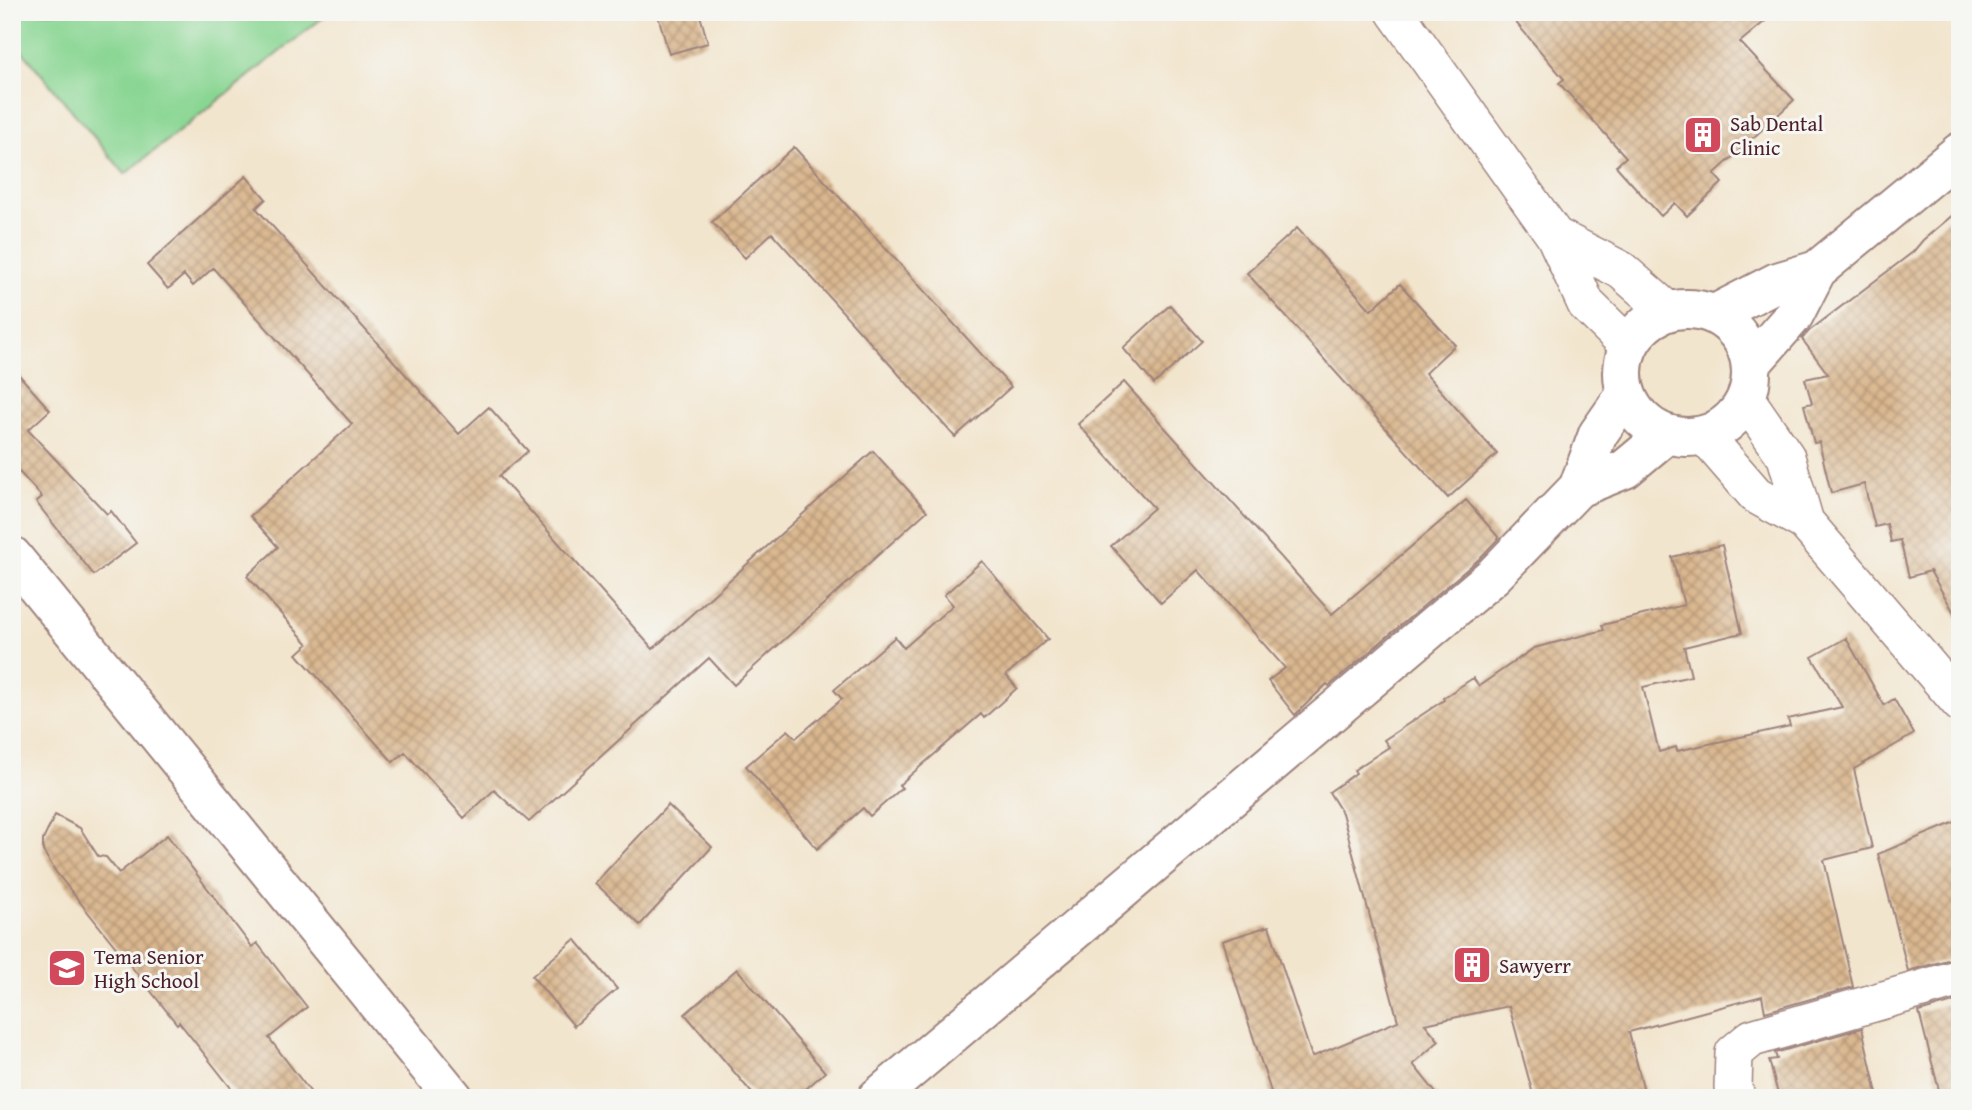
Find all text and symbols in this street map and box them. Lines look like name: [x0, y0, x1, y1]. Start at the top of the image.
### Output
place label: Sab Dental Clinic: [1730, 108, 1823, 163]
building icon: Sab Dental Clinic: [1682, 114, 1724, 156]
place label: Tema Senior High School: [94, 941, 204, 996]
building icon: Sawyerr: [1451, 944, 1493, 986]
school or university icon: Tema Senior High School: [46, 947, 88, 989]
place label: Sawyerr: [1499, 950, 1571, 981]

